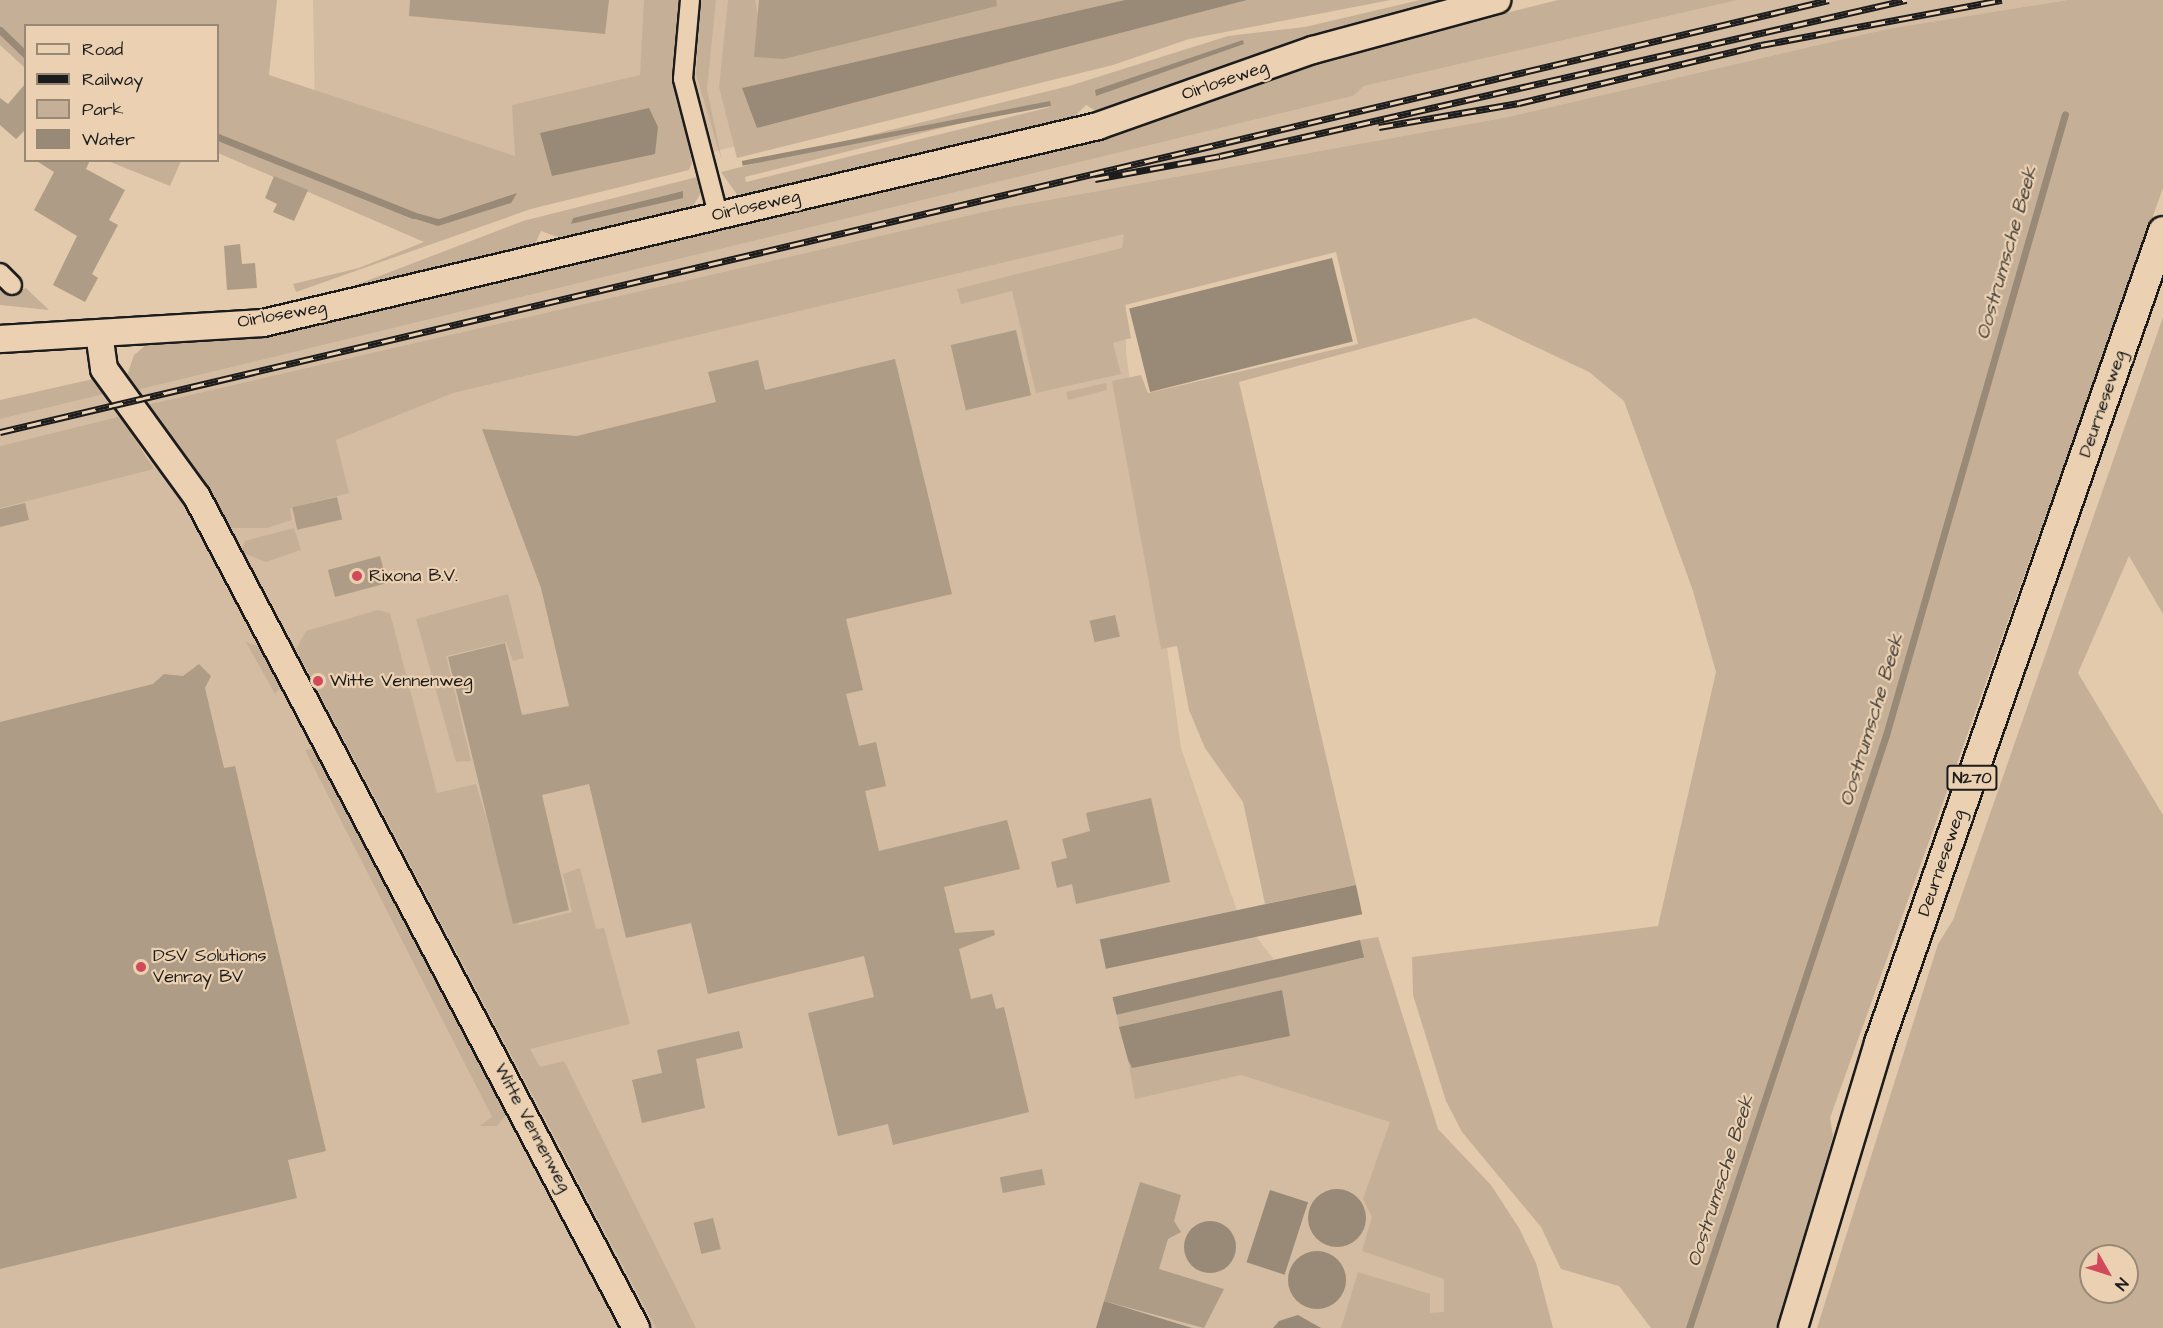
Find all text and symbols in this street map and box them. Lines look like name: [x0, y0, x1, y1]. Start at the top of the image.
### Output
legend: [24, 24, 219, 162]
text: Road: [82, 37, 123, 62]
street label: Oirloseweg: [1179, 56, 1271, 106]
text: Railway: [82, 67, 143, 92]
text: Park: [82, 97, 124, 122]
text: Water: [82, 127, 135, 152]
water label: Oostrumsche Beek: [1971, 164, 2043, 342]
street label: Oirloseweg: [710, 185, 802, 227]
street label: Oirloseweg: [236, 297, 328, 333]
street label: Deurneseweg: [2075, 348, 2131, 460]
place label: Rixona B.V.: [369, 565, 458, 587]
marker: Rixona B.V.: [350, 569, 364, 583]
water label: Oostrumsche Beek: [1834, 631, 1910, 809]
place label: Witte Vennenweg: [330, 670, 472, 692]
marker: Witte Vennenweg: [311, 674, 325, 688]
road number: N270: [1945, 765, 1999, 791]
street label: Deurneseweg: [1914, 807, 1970, 919]
place label: DSV Solutions Venray BV: [153, 946, 267, 988]
marker: DSV Solutions Venray BV: [134, 960, 148, 974]
street label: Witte Vennenweg: [489, 1060, 575, 1196]
water label: Oostrumsche Beek: [1682, 1092, 1760, 1270]
north arrow: [2079, 1244, 2139, 1304]
text: N: [2110, 1273, 2133, 1295]

